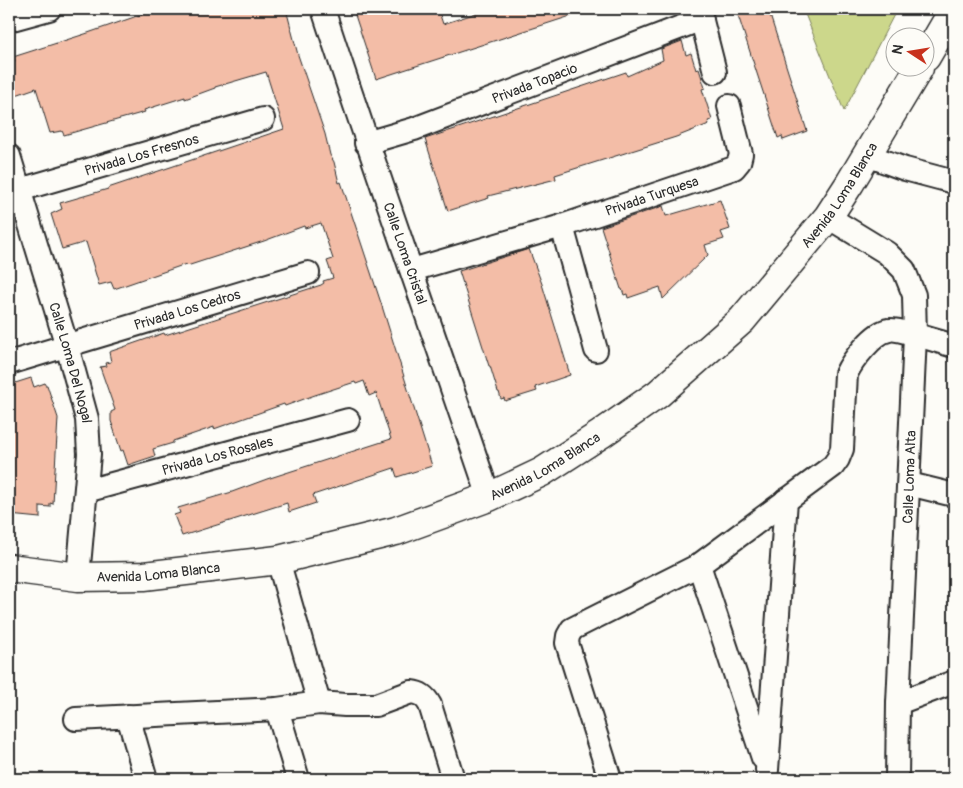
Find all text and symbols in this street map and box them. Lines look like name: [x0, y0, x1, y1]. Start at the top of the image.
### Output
north arrow: [886, 28, 936, 78]
text: N: [888, 43, 907, 56]
street label: Privada Topacio: [490, 59, 580, 107]
street label: Privada Los Fresnos: [83, 130, 201, 180]
street label: Avenida Loma Blanca: [798, 140, 881, 252]
street label: Privada Turquesa: [603, 173, 701, 220]
street label: Calle Loma Cristal: [380, 200, 430, 307]
street label: Privada Los Cedros: [132, 286, 243, 334]
street label: Calle Loma Del Nogal: [45, 301, 95, 424]
street label: Avenida Loma Blanca: [487, 429, 603, 504]
street label: Calle Loma Alta: [899, 430, 920, 524]
street label: Privada Los Rosales: [160, 433, 276, 479]
street label: Avenida Loma Blanca: [96, 559, 221, 586]

